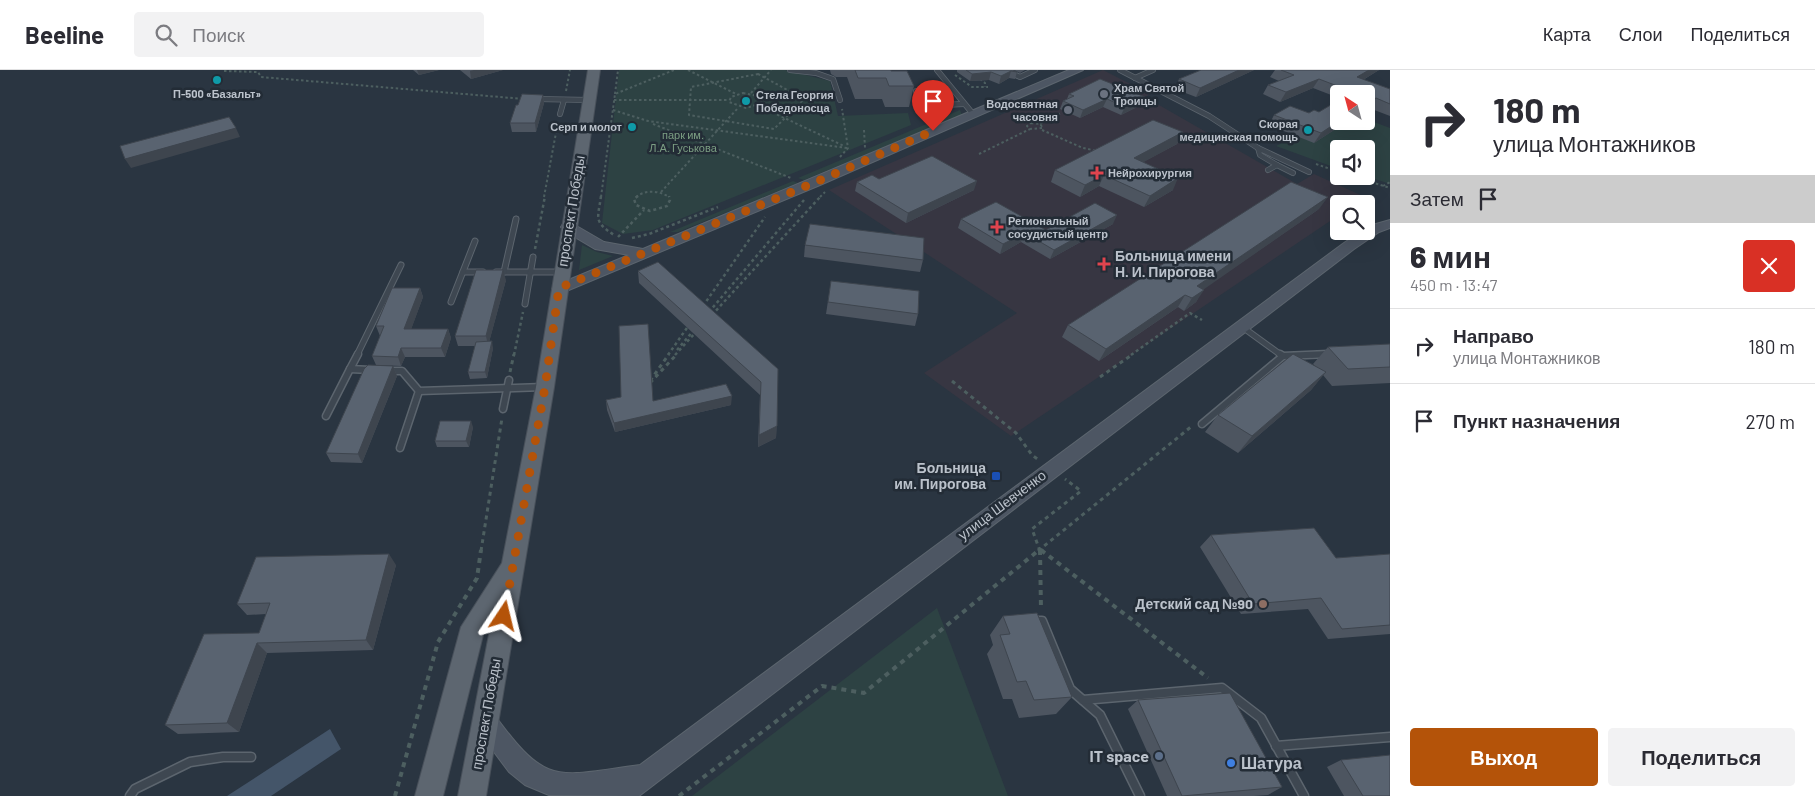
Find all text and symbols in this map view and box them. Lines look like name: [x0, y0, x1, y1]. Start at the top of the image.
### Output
search box: [134, 12, 484, 57]
text: Beeline: [25, 20, 104, 49]
icon: search: [152, 21, 180, 49]
text: Поиск: [192, 23, 245, 46]
text: Карта: [1543, 23, 1591, 45]
text: Слои: [1619, 23, 1663, 45]
text: Поделиться: [1691, 23, 1790, 45]
marker: П-500 «Базальт»: [211, 74, 223, 86]
pin: [912, 80, 954, 131]
place label: Храм Святой Троицы: [1114, 81, 1184, 107]
north arrow: [1330, 85, 1375, 130]
map controls: [1330, 85, 1375, 240]
place label: П-500 «Базальт»: [173, 87, 261, 100]
icon: arrive: [919, 87, 947, 115]
place label: Стела Георгия Победоносца: [756, 88, 834, 114]
marker: Храм Святой Троицы: [1098, 88, 1110, 100]
text: 180 m: [1493, 88, 1581, 130]
icon: right: [1410, 90, 1475, 155]
marker: Стела Георгия Победоносца: [740, 95, 752, 107]
place label: Водосвятная часовня: [986, 97, 1058, 123]
marker: Водосвятная часовня: [1062, 104, 1074, 116]
place label: Скорая медицинская помощь: [1179, 117, 1298, 143]
place label: Серп и молот: [550, 120, 623, 133]
marker: Серп и молот: [626, 121, 638, 133]
marker: Скорая медицинская помощь: [1302, 124, 1314, 136]
park label: парк им. Л.А. Гуськова: [649, 128, 718, 154]
text: улица Монтажников: [1493, 130, 1696, 156]
button: sound: [1330, 140, 1375, 185]
street label: проспект Победы: [553, 154, 588, 268]
marker: Нейрохирургия: [1090, 166, 1104, 180]
place label: Нейрохирургия: [1108, 166, 1192, 179]
icon: arrive: [1474, 185, 1502, 213]
text: Затем: [1410, 187, 1464, 210]
button: search: [1330, 195, 1375, 240]
place label: Региональный сосудистый центр: [1008, 214, 1108, 240]
marker: Региональный сосудистый центр: [990, 220, 1004, 234]
text: 6 мин: [1410, 238, 1491, 274]
button: close: [1743, 240, 1795, 292]
place label: Больница имени Н. И. Пирогова: [1115, 247, 1231, 280]
marker: Больница имени Н. И. Пирогова: [1097, 257, 1111, 271]
text: 450 m · 13:47: [1410, 275, 1497, 294]
text: Направо: [1453, 324, 1534, 347]
icon: right: [1410, 332, 1438, 360]
text: 180 m: [1748, 335, 1795, 358]
text: улица Монтажников: [1453, 348, 1601, 367]
icon: arrive: [1410, 407, 1438, 435]
text: Пункт назначения: [1453, 409, 1620, 432]
text: 270 m: [1746, 410, 1795, 433]
place label: Больница им. Пирогова: [894, 459, 986, 492]
street label: улица Шевченко: [954, 466, 1049, 543]
marker: Больница им. Пирогова: [990, 470, 1002, 482]
position arrow: [477, 589, 529, 641]
place label: Детский сад №90: [1135, 595, 1253, 612]
marker: Детский сад №90: [1257, 598, 1269, 610]
street label: проспект Победы: [467, 657, 504, 771]
button: Выход: [1410, 728, 1598, 786]
button: Поделиться: [1608, 728, 1795, 786]
place label: IT space: [1089, 746, 1149, 765]
marker: IT space: [1153, 750, 1165, 762]
place label: Шатура: [1241, 753, 1302, 772]
marker: Шатура: [1225, 757, 1237, 769]

